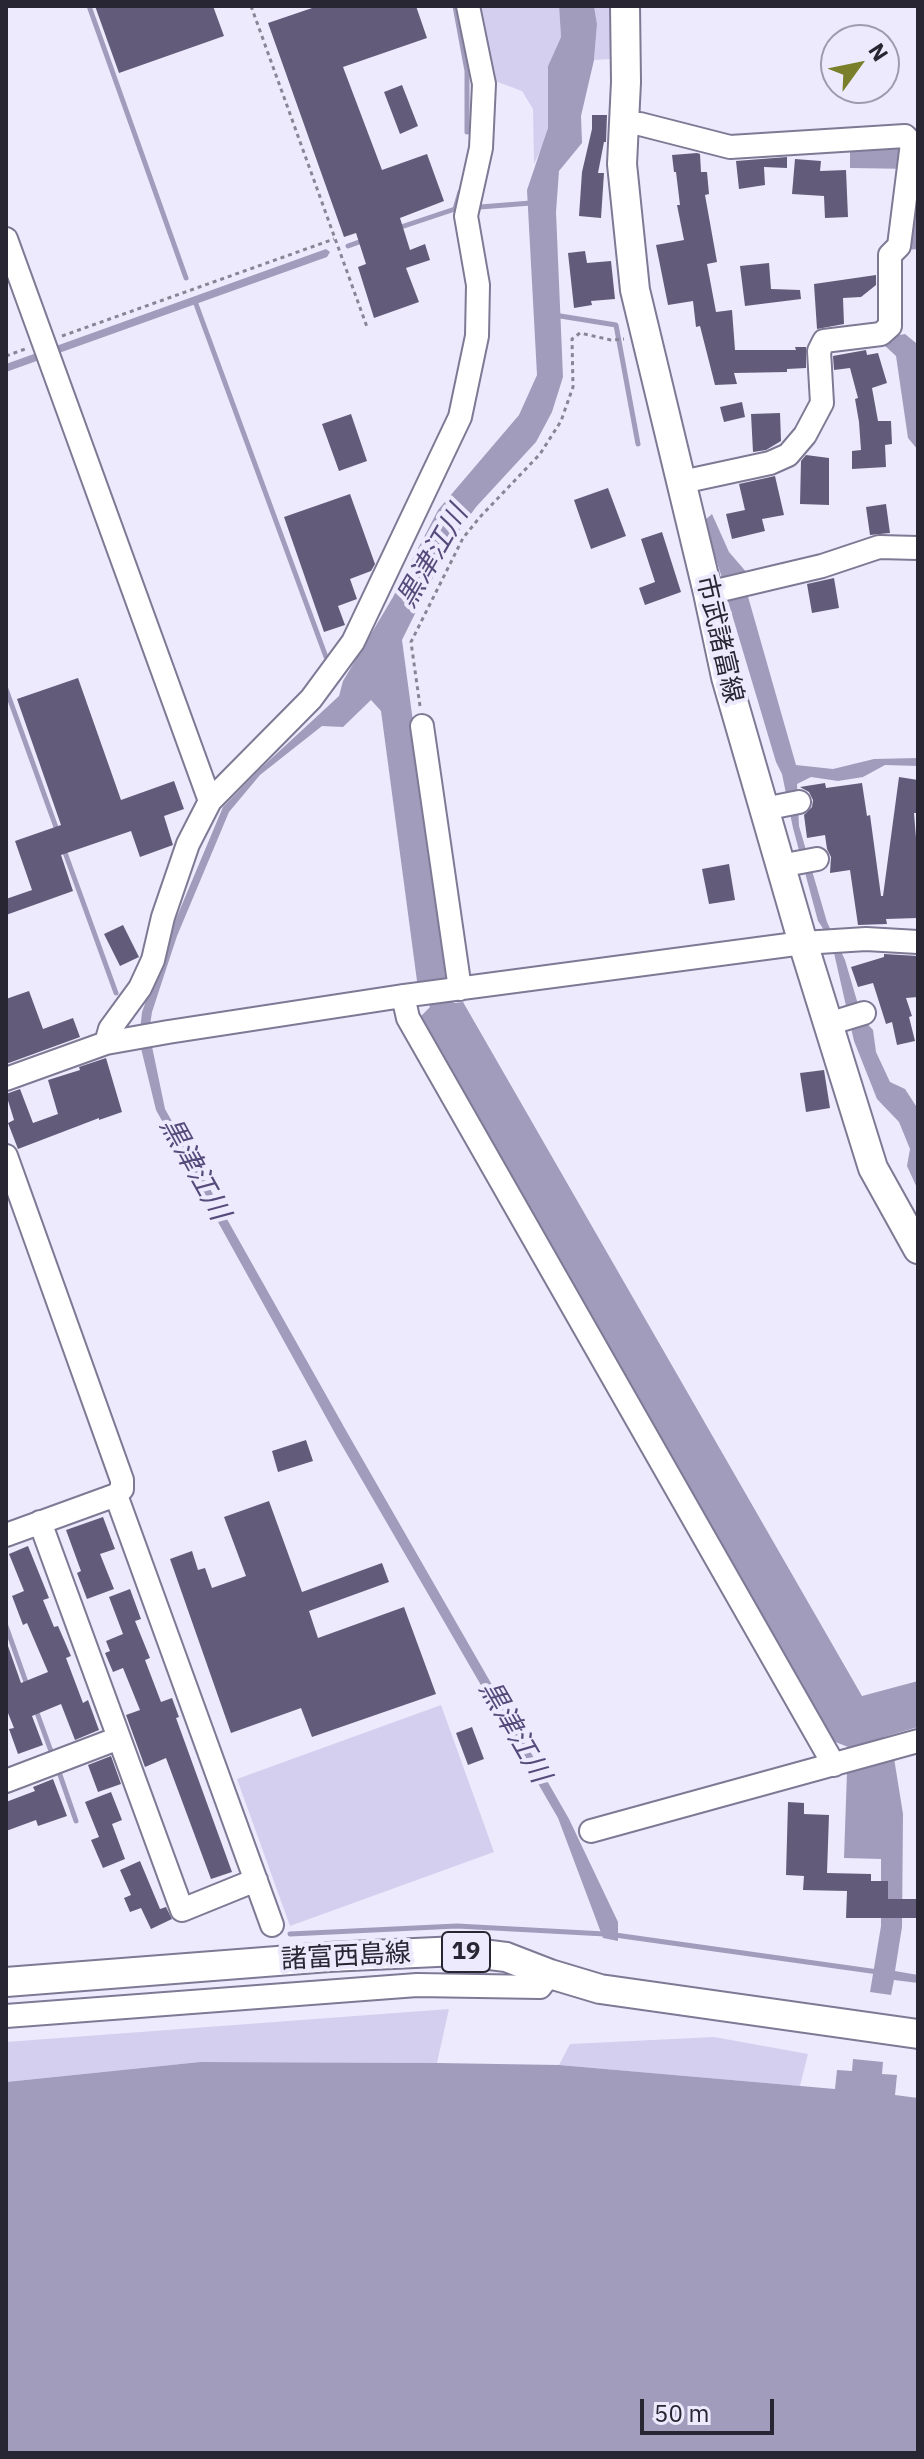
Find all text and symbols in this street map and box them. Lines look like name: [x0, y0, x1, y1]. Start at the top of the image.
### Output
north arrow: [820, 24, 900, 104]
text: N: [862, 37, 895, 66]
water label: 黒津江川: [390, 500, 476, 614]
street label: 市武諸富線: [689, 572, 749, 706]
water label: 黒津江川: [152, 1112, 236, 1226]
water label: 黒津江川: [471, 1675, 557, 1789]
road number: 19: [442, 1932, 490, 1972]
street label: 諸富西島線: [280, 1938, 412, 1976]
scale bar: [644, 2383, 778, 2433]
text: 50 m: [654, 2397, 709, 2429]

